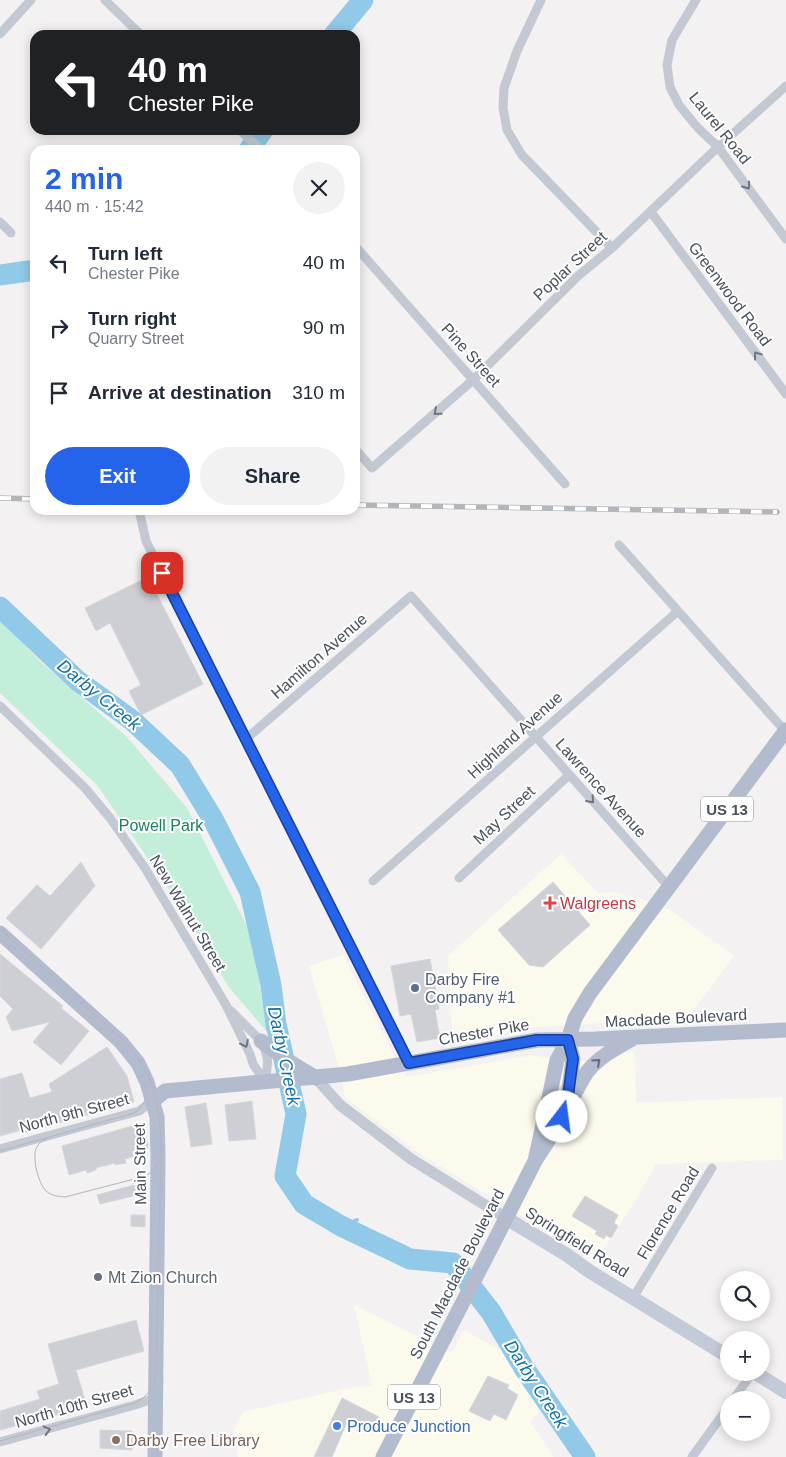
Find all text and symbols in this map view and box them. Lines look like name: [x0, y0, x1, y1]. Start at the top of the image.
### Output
icon: left: [45, 50, 110, 115]
text: 40 m: [128, 50, 208, 89]
street label: Laurel Road: [686, 89, 754, 167]
text: Chester Pike: [128, 91, 254, 116]
text: 2 min: [45, 162, 123, 195]
button: close: [293, 162, 345, 214]
one-way arrow: [741, 180, 749, 189]
text: 440 m · 15:42: [45, 198, 144, 215]
street label: Poplar Street: [530, 228, 610, 304]
street label: Greenwood Road: [685, 239, 775, 349]
text: Turn left: [88, 243, 163, 264]
icon: left: [45, 249, 73, 277]
text: 40 m: [303, 252, 345, 273]
text: Chester Pike: [88, 265, 180, 282]
text: Turn right: [88, 308, 176, 329]
icon: right: [45, 314, 73, 342]
text: 90 m: [303, 317, 345, 338]
street label: Pine Street: [438, 320, 504, 391]
text: Quarry Street: [88, 330, 184, 347]
one-way arrow: [754, 351, 763, 361]
icon: arrive: [45, 379, 73, 407]
text: Arrive at destination: [88, 382, 272, 403]
text: 310 m: [292, 382, 345, 403]
one-way arrow: [433, 406, 442, 415]
button: Exit: [45, 447, 190, 505]
button: Share: [200, 447, 345, 505]
pin: [141, 552, 183, 594]
icon: arrive: [148, 559, 176, 587]
street label: Hamilton Avenue: [268, 610, 370, 702]
water label: Darby Creek: [53, 655, 145, 735]
street label: Highland Avenue: [464, 688, 566, 782]
street label: Lawrence Avenue: [552, 735, 650, 841]
street label: May Street: [470, 782, 538, 848]
one-way arrow: [585, 794, 594, 803]
road number: US 13: [701, 796, 753, 822]
park label: Powell Park: [119, 817, 204, 834]
street label: New Walnut Street: [147, 852, 230, 975]
place label: Walgreens: [560, 895, 636, 912]
marker: Walgreens: [544, 897, 556, 909]
place label: Darby Fire Company #1: [425, 971, 516, 1006]
marker: Darby Fire Company #1: [409, 982, 421, 994]
water label: Darby Creek: [264, 1005, 304, 1108]
street label: Macdade Boulevard: [604, 1006, 748, 1030]
street label: Chester Pike: [437, 1016, 531, 1048]
one-way arrow: [239, 1039, 249, 1048]
one-way arrow: [592, 1059, 601, 1068]
street label: North 9th Street: [17, 1090, 131, 1136]
position arrow: [535, 1090, 587, 1142]
street label: Main Street: [131, 1122, 149, 1205]
street label: Florence Road: [634, 1164, 702, 1262]
street label: South Macdade Boulevard: [407, 1186, 507, 1362]
street label: Springfield Road: [522, 1203, 632, 1281]
place label: Mt Zion Church: [108, 1269, 217, 1286]
marker: Mt Zion Church: [92, 1271, 104, 1283]
map controls: [720, 1271, 770, 1441]
button: search: [720, 1271, 770, 1321]
button: +: [720, 1331, 770, 1381]
water label: Darby Creek: [500, 1336, 572, 1433]
street label: North 10th Street: [13, 1381, 135, 1431]
road number: US 13: [388, 1384, 440, 1410]
button: −: [720, 1391, 770, 1441]
place label: Produce Junction: [347, 1418, 471, 1435]
marker: Produce Junction: [331, 1420, 343, 1432]
one-way arrow: [42, 1425, 51, 1435]
place label: Darby Free Library: [126, 1432, 259, 1449]
marker: Darby Free Library: [110, 1434, 122, 1446]

